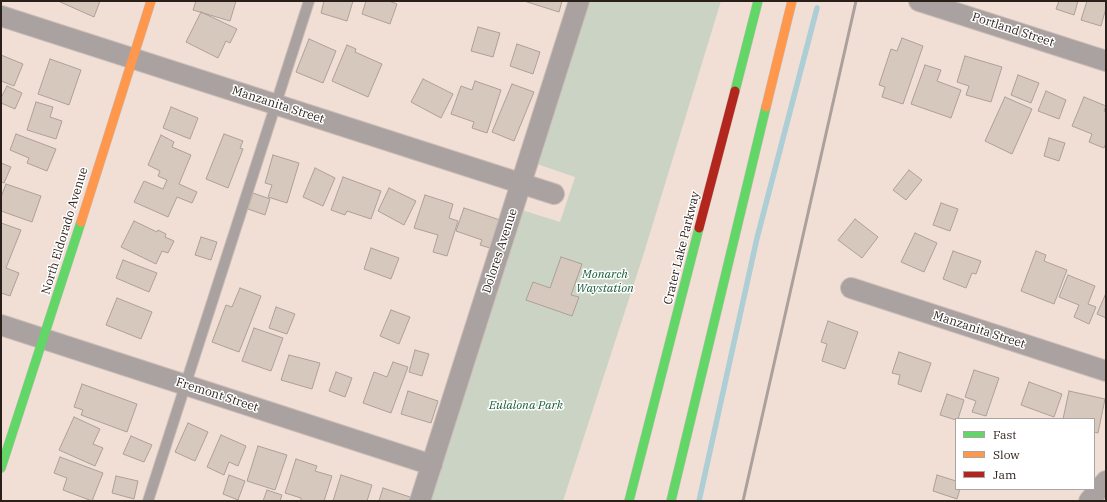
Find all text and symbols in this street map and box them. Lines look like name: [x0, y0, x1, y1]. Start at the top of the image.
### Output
street label: Portland Street: [970, 10, 1056, 50]
street label: Manzanita Street: [230, 83, 326, 127]
street label: North Eldorado Avenue: [39, 166, 91, 296]
street label: Crater Lake Parkway: [661, 190, 703, 306]
street label: Dolores Avenue: [480, 207, 520, 295]
park label: Monarch Waystation: [576, 268, 634, 296]
street label: Manzanita Street: [931, 308, 1027, 352]
street label: Fremont Street: [174, 375, 260, 415]
park label: Eulalona Park: [489, 399, 563, 413]
legend: [955, 418, 1095, 490]
text: Fast: [993, 427, 1017, 442]
text: Slow: [993, 447, 1020, 462]
text: Jam: [993, 467, 1016, 482]

